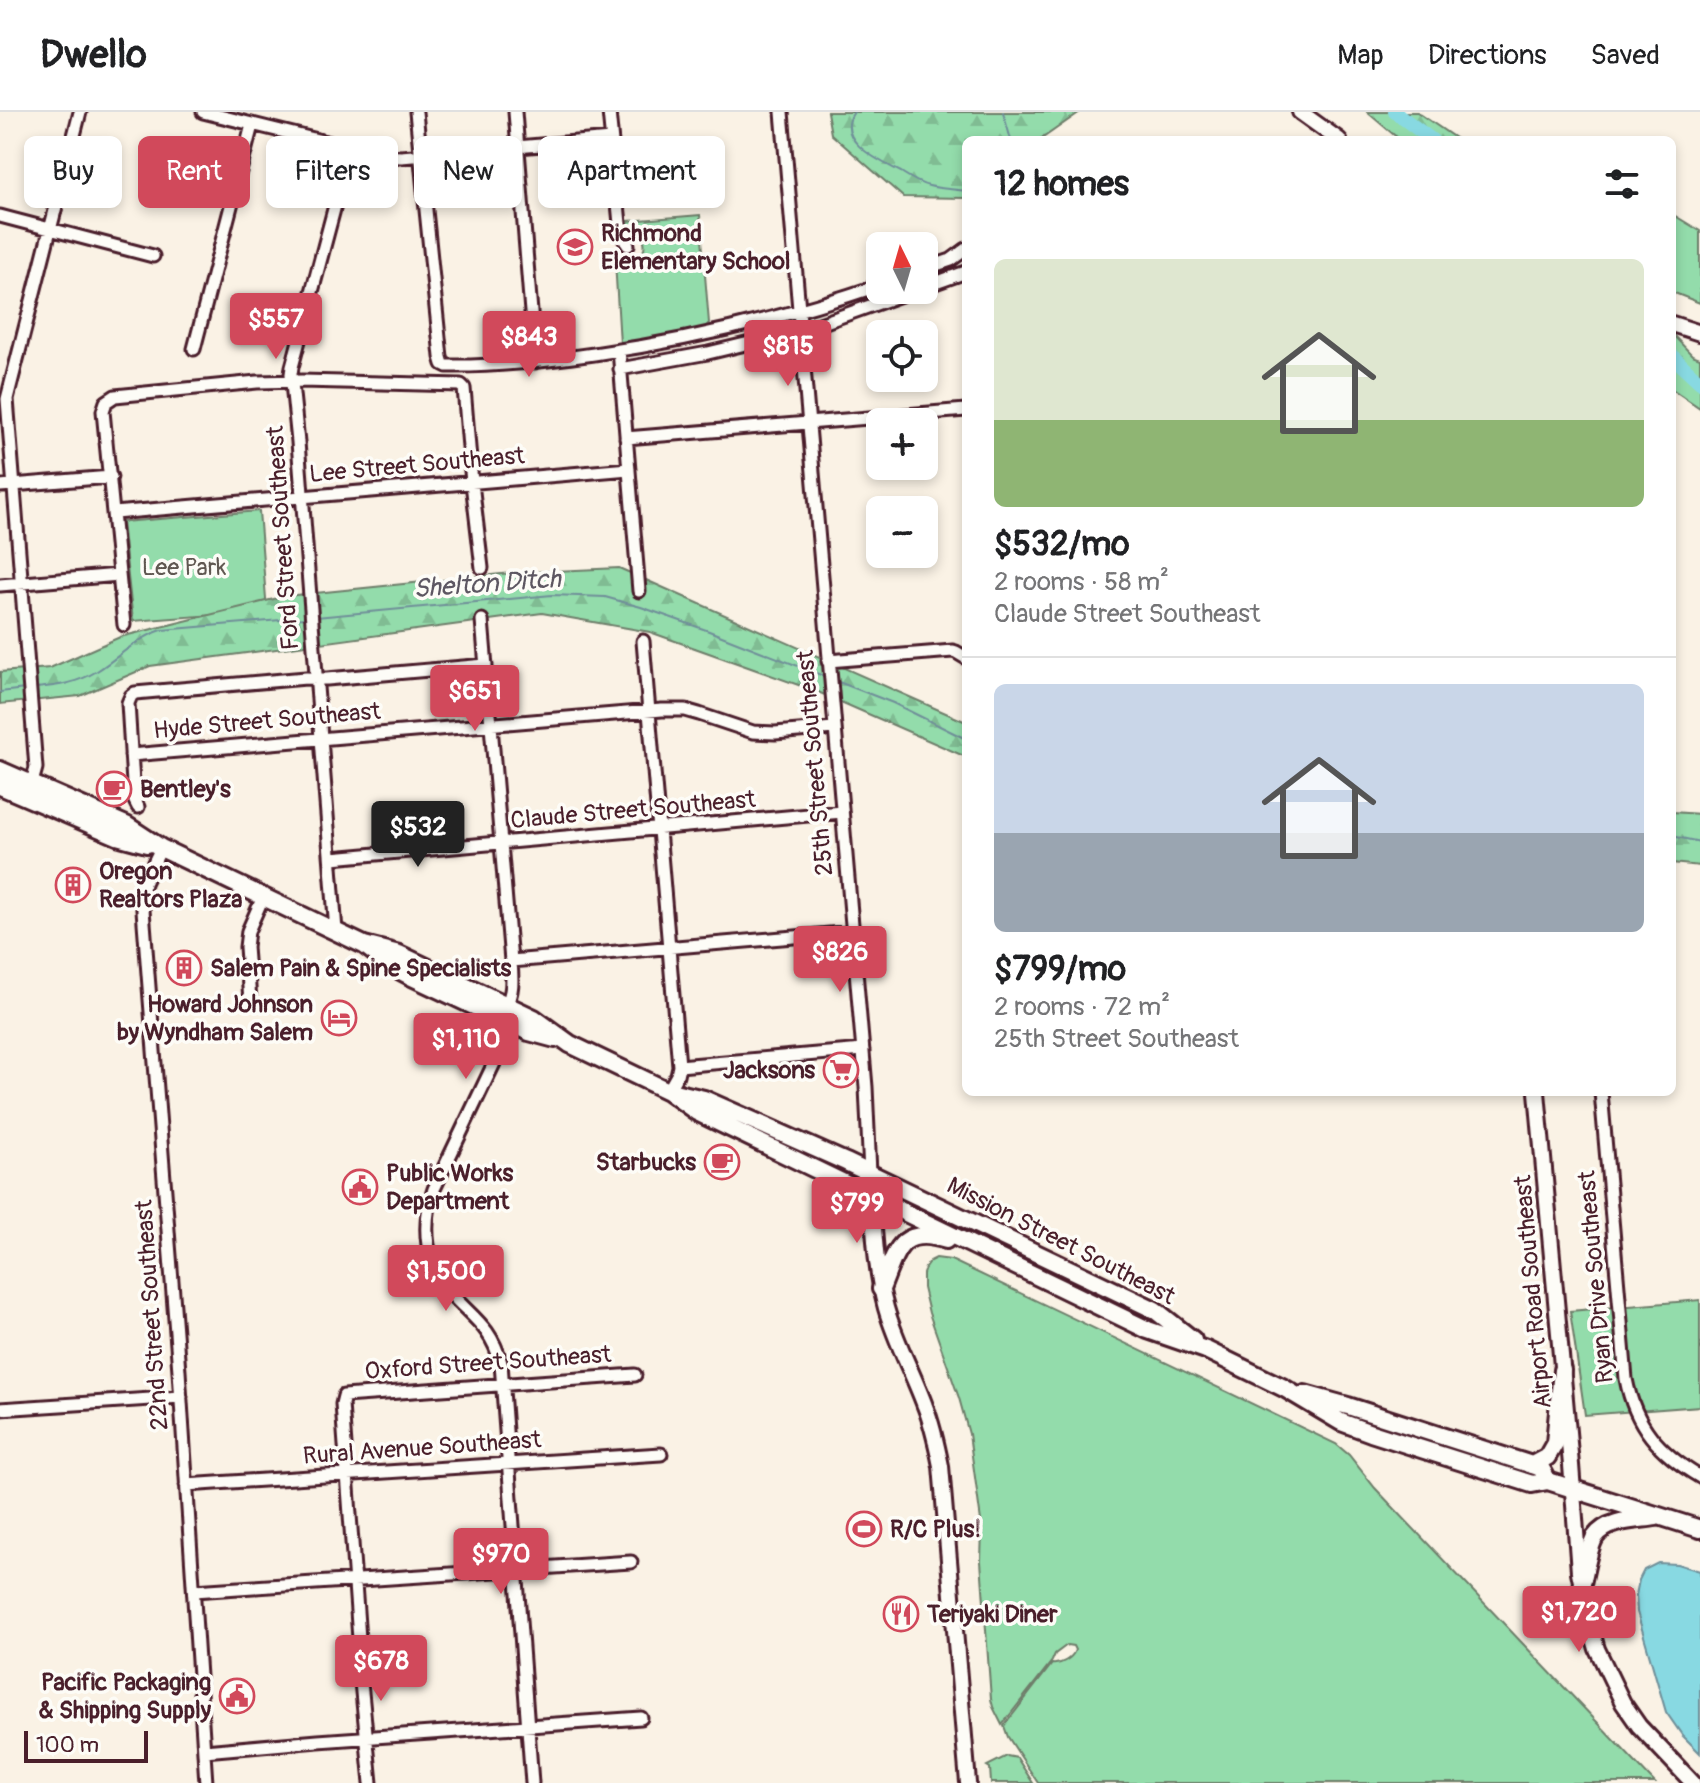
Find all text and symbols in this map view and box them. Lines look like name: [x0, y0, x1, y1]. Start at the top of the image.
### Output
text: Dwello: [40, 31, 147, 79]
text: Map: [1337, 38, 1384, 73]
text: Directions: [1428, 38, 1547, 73]
text: Saved: [1591, 38, 1660, 73]
chip: Buy: [24, 136, 122, 208]
chip: Rent: [138, 136, 250, 208]
chip: Filters: [266, 136, 398, 208]
chip: New: [414, 136, 522, 208]
chip: Apartment: [538, 136, 725, 208]
icon: filters: [1600, 162, 1644, 206]
text: 12 homes: [994, 163, 1129, 206]
place label: Richmond Elementary School: [601, 219, 791, 276]
school or university icon: Richmond Elementary School: [556, 228, 594, 266]
north arrow: [866, 232, 938, 304]
map controls: [866, 232, 938, 568]
pin: $557: [229, 293, 323, 361]
text: $557: [248, 303, 304, 335]
pin: $843: [482, 311, 576, 379]
icon: home: [1247, 311, 1391, 455]
pin: $815: [741, 320, 835, 388]
button: locate: [866, 320, 938, 392]
text: $843: [501, 321, 557, 353]
text: $815: [762, 330, 814, 362]
button: +: [866, 408, 938, 480]
street label: Ford Street Southeast: [261, 425, 305, 651]
street label: Lee Street Southeast: [308, 441, 526, 489]
button: −: [866, 496, 938, 568]
text: $532/mo: [994, 523, 1130, 566]
park label: Lee Park: [142, 553, 226, 582]
water label: Shelton Ditch: [412, 563, 564, 605]
text: 2 rooms · 58 m²: [994, 566, 1169, 598]
text: Claude Street Southeast: [994, 598, 1260, 630]
street label: 25th Street Southeast: [791, 649, 839, 877]
pin: $651: [428, 665, 522, 733]
text: $651: [448, 675, 502, 707]
street label: Hyde Street Southeast: [152, 697, 382, 745]
icon: home: [1247, 736, 1391, 880]
cafe icon: Bentley's: [95, 770, 133, 808]
place label: Bentley's: [140, 775, 231, 804]
street label: Claude Street Southeast: [509, 785, 757, 835]
pin: $532: [371, 801, 465, 869]
text: $532: [389, 811, 447, 843]
place label: Oregon Realtors Plaza: [99, 857, 242, 914]
building icon: Oregon Realtors Plaza: [54, 866, 92, 904]
pin: $826: [793, 926, 887, 994]
text: $826: [812, 936, 868, 968]
text: $799/mo: [994, 948, 1126, 991]
building icon: Salem Pain & Spine Specialists: [165, 949, 203, 987]
place label: Salem Pain & Spine Specialists: [210, 954, 512, 983]
place label: Howard Johnson by Wyndham Salem: [117, 990, 313, 1047]
text: 2 rooms · 72 m²: [994, 991, 1170, 1023]
hotel icon: Howard Johnson by Wyndham Salem: [320, 999, 358, 1037]
pin: $1,110: [401, 1013, 531, 1081]
text: $1,110: [432, 1023, 500, 1055]
text: 25th Street Southeast: [994, 1023, 1239, 1055]
supermarket icon: Jacksons: [822, 1051, 860, 1089]
place label: Jacksons: [723, 1056, 815, 1085]
cafe icon: Starbucks: [703, 1143, 741, 1181]
place label: Starbucks: [596, 1148, 696, 1177]
place label: Public Works Department: [386, 1159, 513, 1216]
public building icon: Public Works Department: [341, 1168, 379, 1206]
street label: Ryan Drive Southeast: [1572, 1169, 1620, 1384]
street label: Mission Street Southeast: [942, 1171, 1180, 1311]
street label: Airport Road Southeast: [1508, 1174, 1558, 1410]
pin: $799: [810, 1177, 904, 1245]
text: $799: [830, 1187, 884, 1219]
street label: 22nd Street Southeast: [129, 1198, 175, 1431]
pin: $1,500: [381, 1245, 511, 1313]
text: $1,500: [406, 1255, 486, 1287]
street label: Oxford Street Southeast: [364, 1340, 613, 1386]
street label: Rural Avenue Southeast: [302, 1425, 542, 1471]
sports icon: R/C Plus!: [845, 1510, 883, 1548]
place label: R/C Plus!: [890, 1515, 981, 1544]
pin: $970: [454, 1528, 548, 1596]
text: $970: [472, 1538, 531, 1570]
pin: $1,720: [1514, 1586, 1644, 1654]
restaurant icon: Teriyaki Diner: [882, 1595, 920, 1633]
text: $1,720: [1541, 1596, 1617, 1628]
place label: Teriyaki Diner: [926, 1600, 1058, 1629]
pin: $678: [334, 1635, 428, 1703]
text: $678: [353, 1645, 409, 1677]
place label: Pacific Packaging & Shipping Supply: [39, 1668, 212, 1725]
public building icon: Pacific Packaging & Shipping Supply: [218, 1677, 256, 1715]
scale bar: [24, 1727, 148, 1763]
text: 100 m: [36, 1731, 99, 1759]

